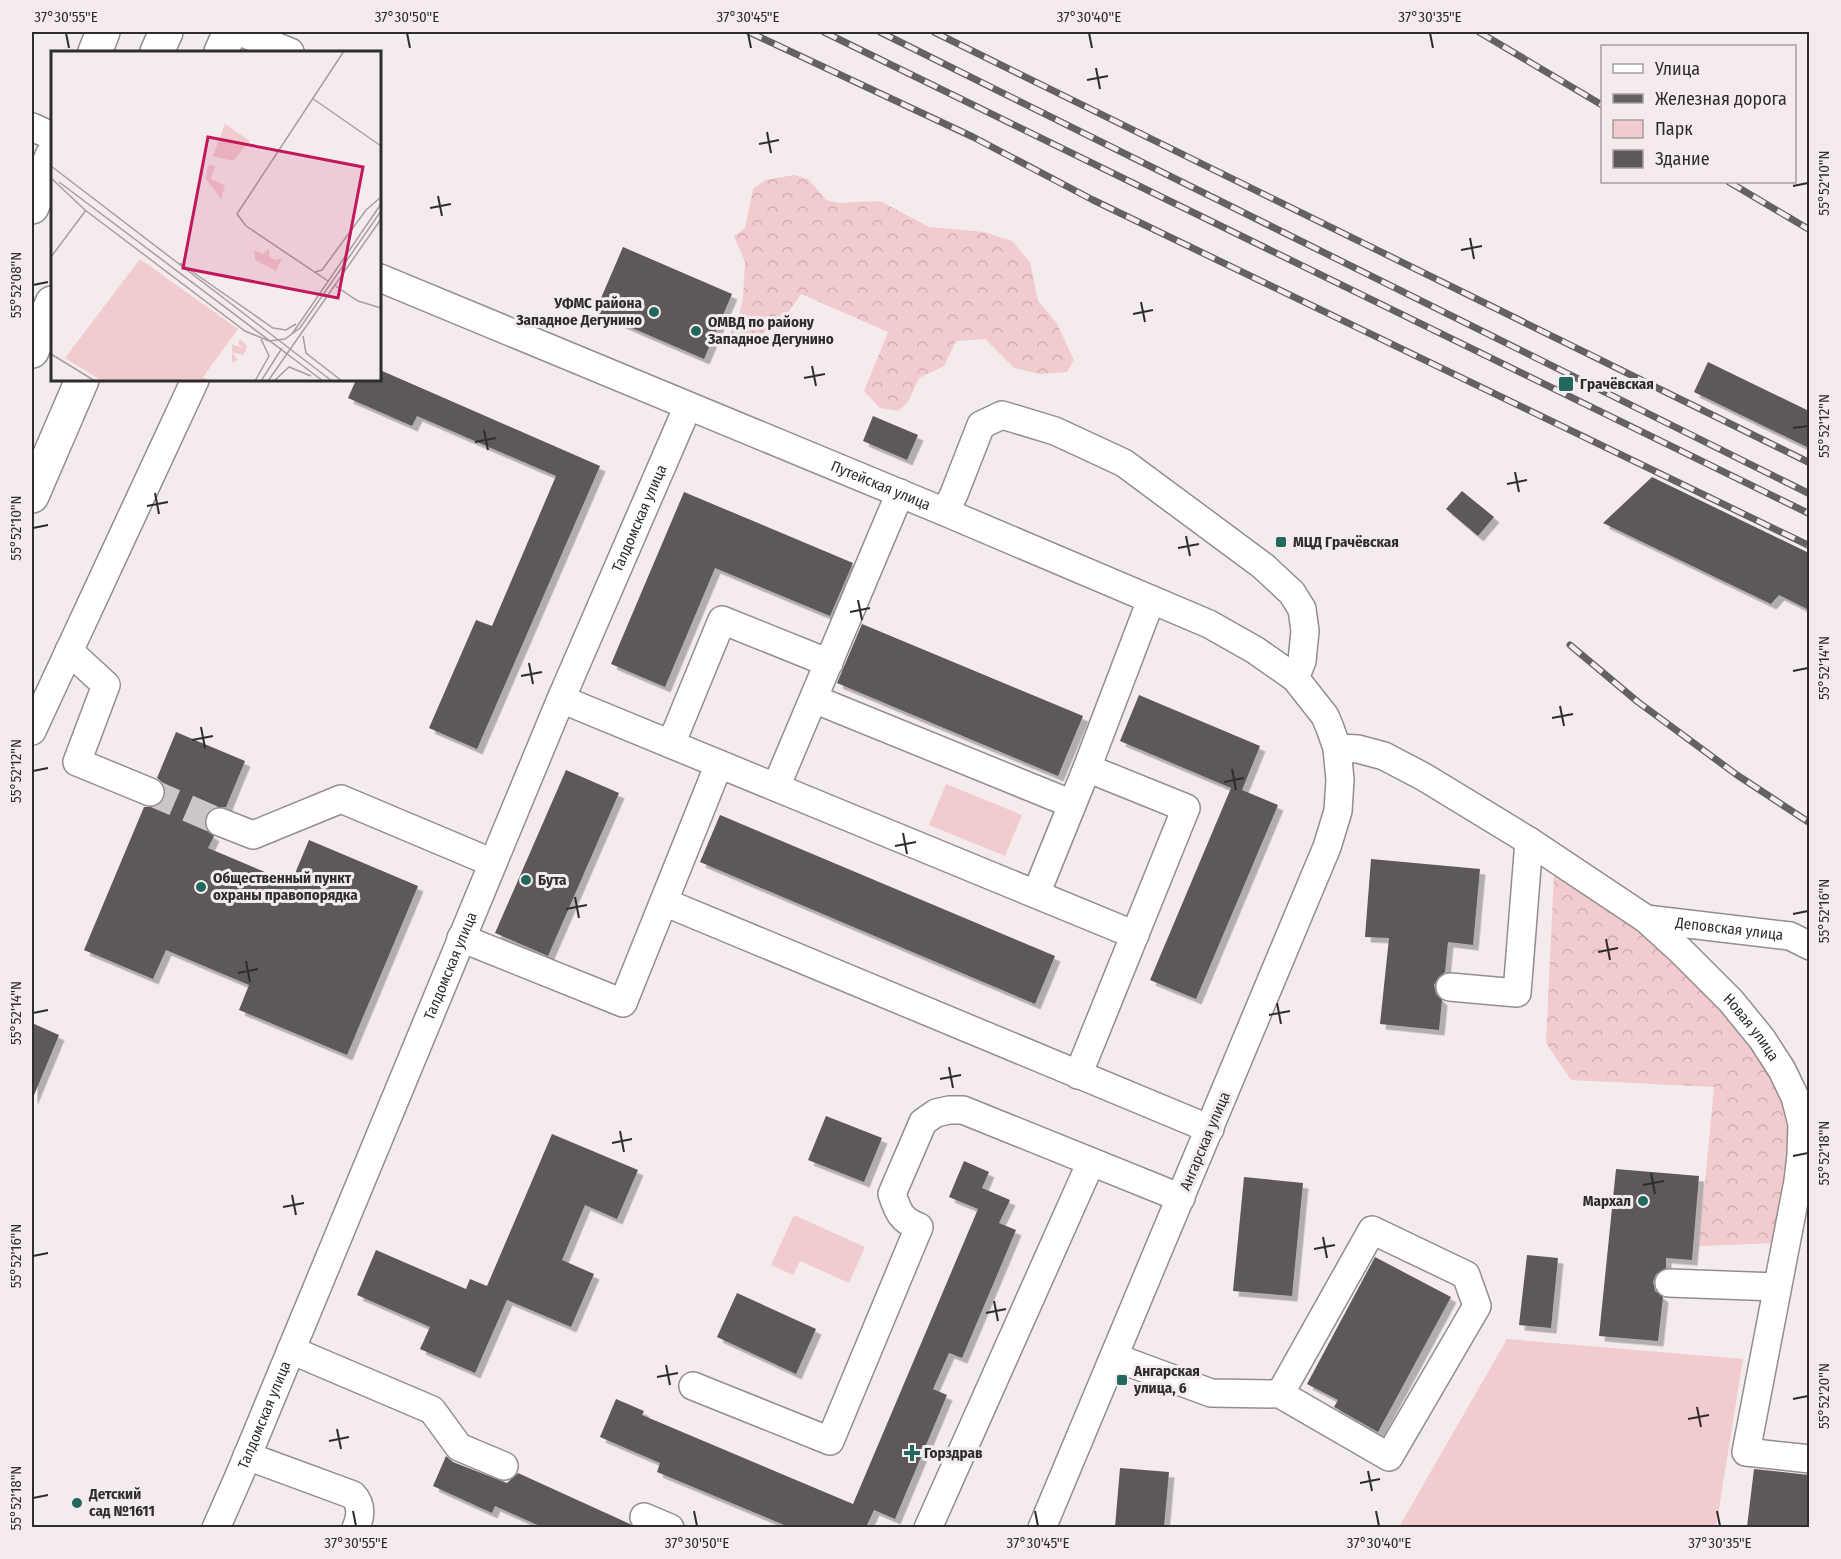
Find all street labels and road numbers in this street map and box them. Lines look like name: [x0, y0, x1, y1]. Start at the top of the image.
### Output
street label: Путейская улица: [828, 457, 933, 514]
street label: Талдомская улица: [608, 462, 670, 575]
street label: Талдомская улица: [420, 909, 481, 1022]
street label: Деповская улица: [1674, 913, 1784, 944]
street label: Новая улица: [1720, 990, 1783, 1064]
street label: Ангарская улица: [1176, 1089, 1234, 1193]
street label: Талдомская улица: [234, 1358, 295, 1471]

